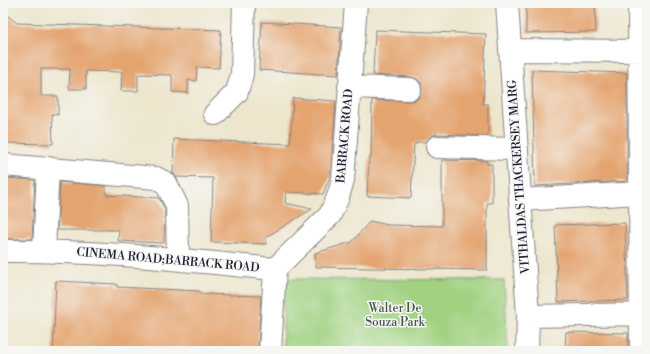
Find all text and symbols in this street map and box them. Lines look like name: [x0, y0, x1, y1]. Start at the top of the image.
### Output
street label: VITHALDAS THACKERSEY MARG: [505, 79, 533, 276]
street label: BARRACK ROAD: [333, 88, 357, 185]
street label: CINEMA ROAD;BARRACK ROAD: [76, 245, 260, 275]
park label: Walter De Souza Park: [365, 301, 426, 330]

